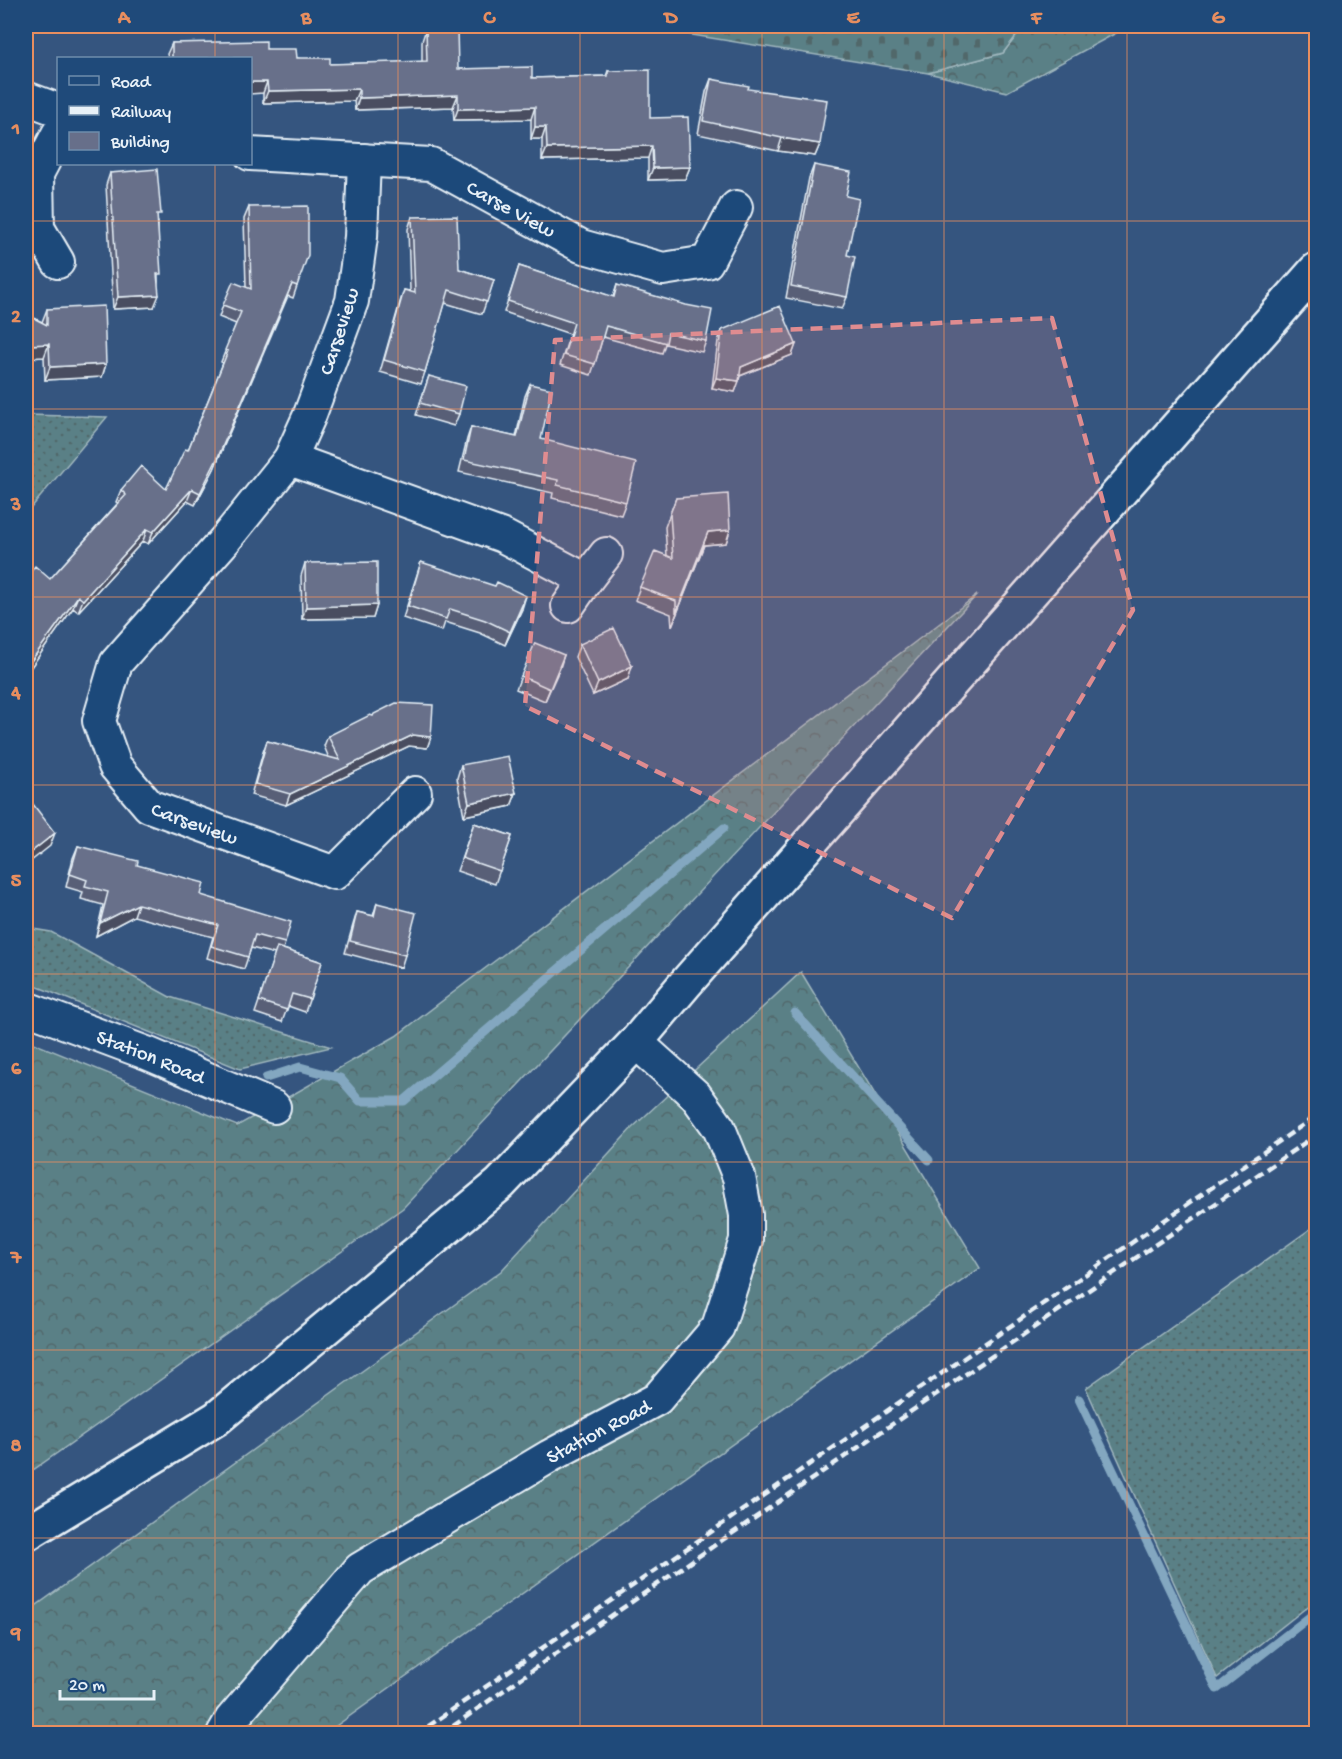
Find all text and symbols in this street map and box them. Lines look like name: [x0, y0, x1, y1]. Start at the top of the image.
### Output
text: A: [117, 8, 132, 31]
text: B: [300, 8, 312, 31]
text: C: [483, 8, 497, 31]
text: D: [662, 8, 678, 31]
text: E: [847, 8, 861, 31]
text: F: [1030, 8, 1043, 31]
text: G: [1212, 8, 1226, 31]
legend: [57, 57, 252, 165]
text: Road: [111, 73, 152, 94]
text: Railway: [111, 103, 171, 124]
text: 1: [11, 119, 20, 142]
text: Building: [110, 133, 170, 154]
street label: Carse View: [461, 177, 559, 246]
street label: Carseview: [316, 285, 367, 379]
text: 2: [11, 307, 21, 330]
text: 3: [10, 495, 21, 518]
text: 4: [10, 683, 21, 706]
street label: Carseview: [147, 799, 241, 853]
text: 5: [11, 871, 22, 894]
street label: Station Road: [92, 1026, 209, 1093]
text: 6: [11, 1059, 22, 1082]
text: 7: [10, 1248, 23, 1271]
street label: Station Road: [543, 1395, 658, 1472]
text: 8: [11, 1436, 22, 1459]
text: 9: [10, 1624, 21, 1647]
scale bar: [60, 1663, 154, 1701]
text: 20 m: [69, 1676, 105, 1697]

